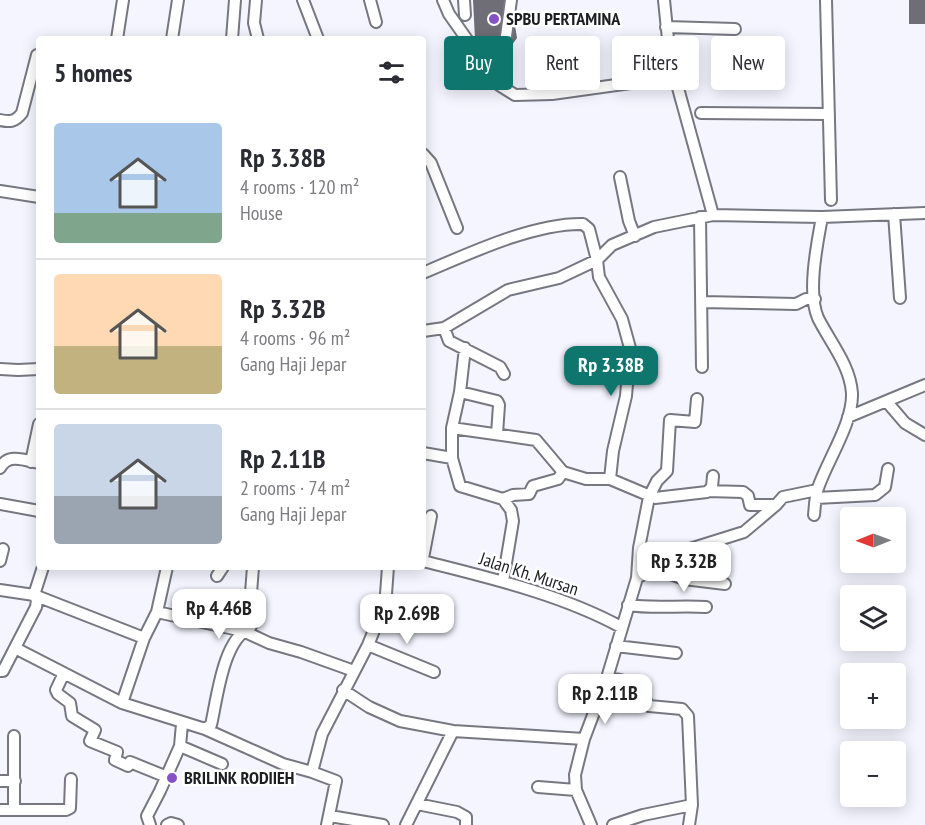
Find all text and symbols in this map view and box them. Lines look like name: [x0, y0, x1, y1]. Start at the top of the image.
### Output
place label: SPBU PERTAMINA: [506, 7, 621, 30]
marker: SPBU PERTAMINA: [487, 12, 501, 26]
chip: Buy: [444, 36, 513, 90]
chip: Rent: [525, 36, 600, 90]
chip: Filters: [612, 36, 699, 90]
chip: New: [711, 36, 785, 90]
text: 5 homes: [54, 56, 132, 89]
icon: filters: [375, 56, 408, 89]
text: Rp 3.38B: [240, 141, 326, 174]
icon: home: [102, 147, 174, 219]
text: 4 rooms · 120 m²: [240, 174, 359, 200]
text: House: [240, 200, 283, 226]
text: Rp 3.32B: [240, 292, 326, 325]
icon: home: [102, 298, 174, 370]
text: 4 rooms · 96 m²: [240, 325, 350, 351]
pin: Rp 3.38B: [549, 346, 673, 397]
text: Gang Haji Jepar: [240, 351, 346, 377]
text: Rp 3.38B: [578, 352, 644, 378]
text: Rp 2.11B: [240, 442, 326, 475]
icon: home: [102, 448, 174, 520]
text: 2 rooms · 74 m²: [240, 475, 350, 501]
text: Gang Haji Jepar: [240, 501, 346, 527]
north arrow: [840, 507, 906, 573]
map controls: [840, 507, 906, 807]
pin: Rp 3.32B: [622, 542, 746, 593]
street label: Jalan Kh. Mursan: [476, 546, 582, 600]
text: Rp 3.32B: [651, 548, 717, 574]
button: layers: [840, 585, 906, 651]
pin: Rp 4.46B: [157, 589, 281, 640]
pin: Rp 2.69B: [345, 594, 469, 645]
text: Rp 4.46B: [186, 595, 252, 621]
text: Rp 2.69B: [374, 600, 440, 626]
button: +: [840, 663, 906, 729]
pin: Rp 2.11B: [543, 674, 667, 725]
text: Rp 2.11B: [572, 680, 638, 706]
button: −: [840, 741, 906, 807]
place label: BRILINK RODIIEH: [184, 766, 294, 789]
marker: BRILINK RODIIEH: [165, 771, 179, 785]

